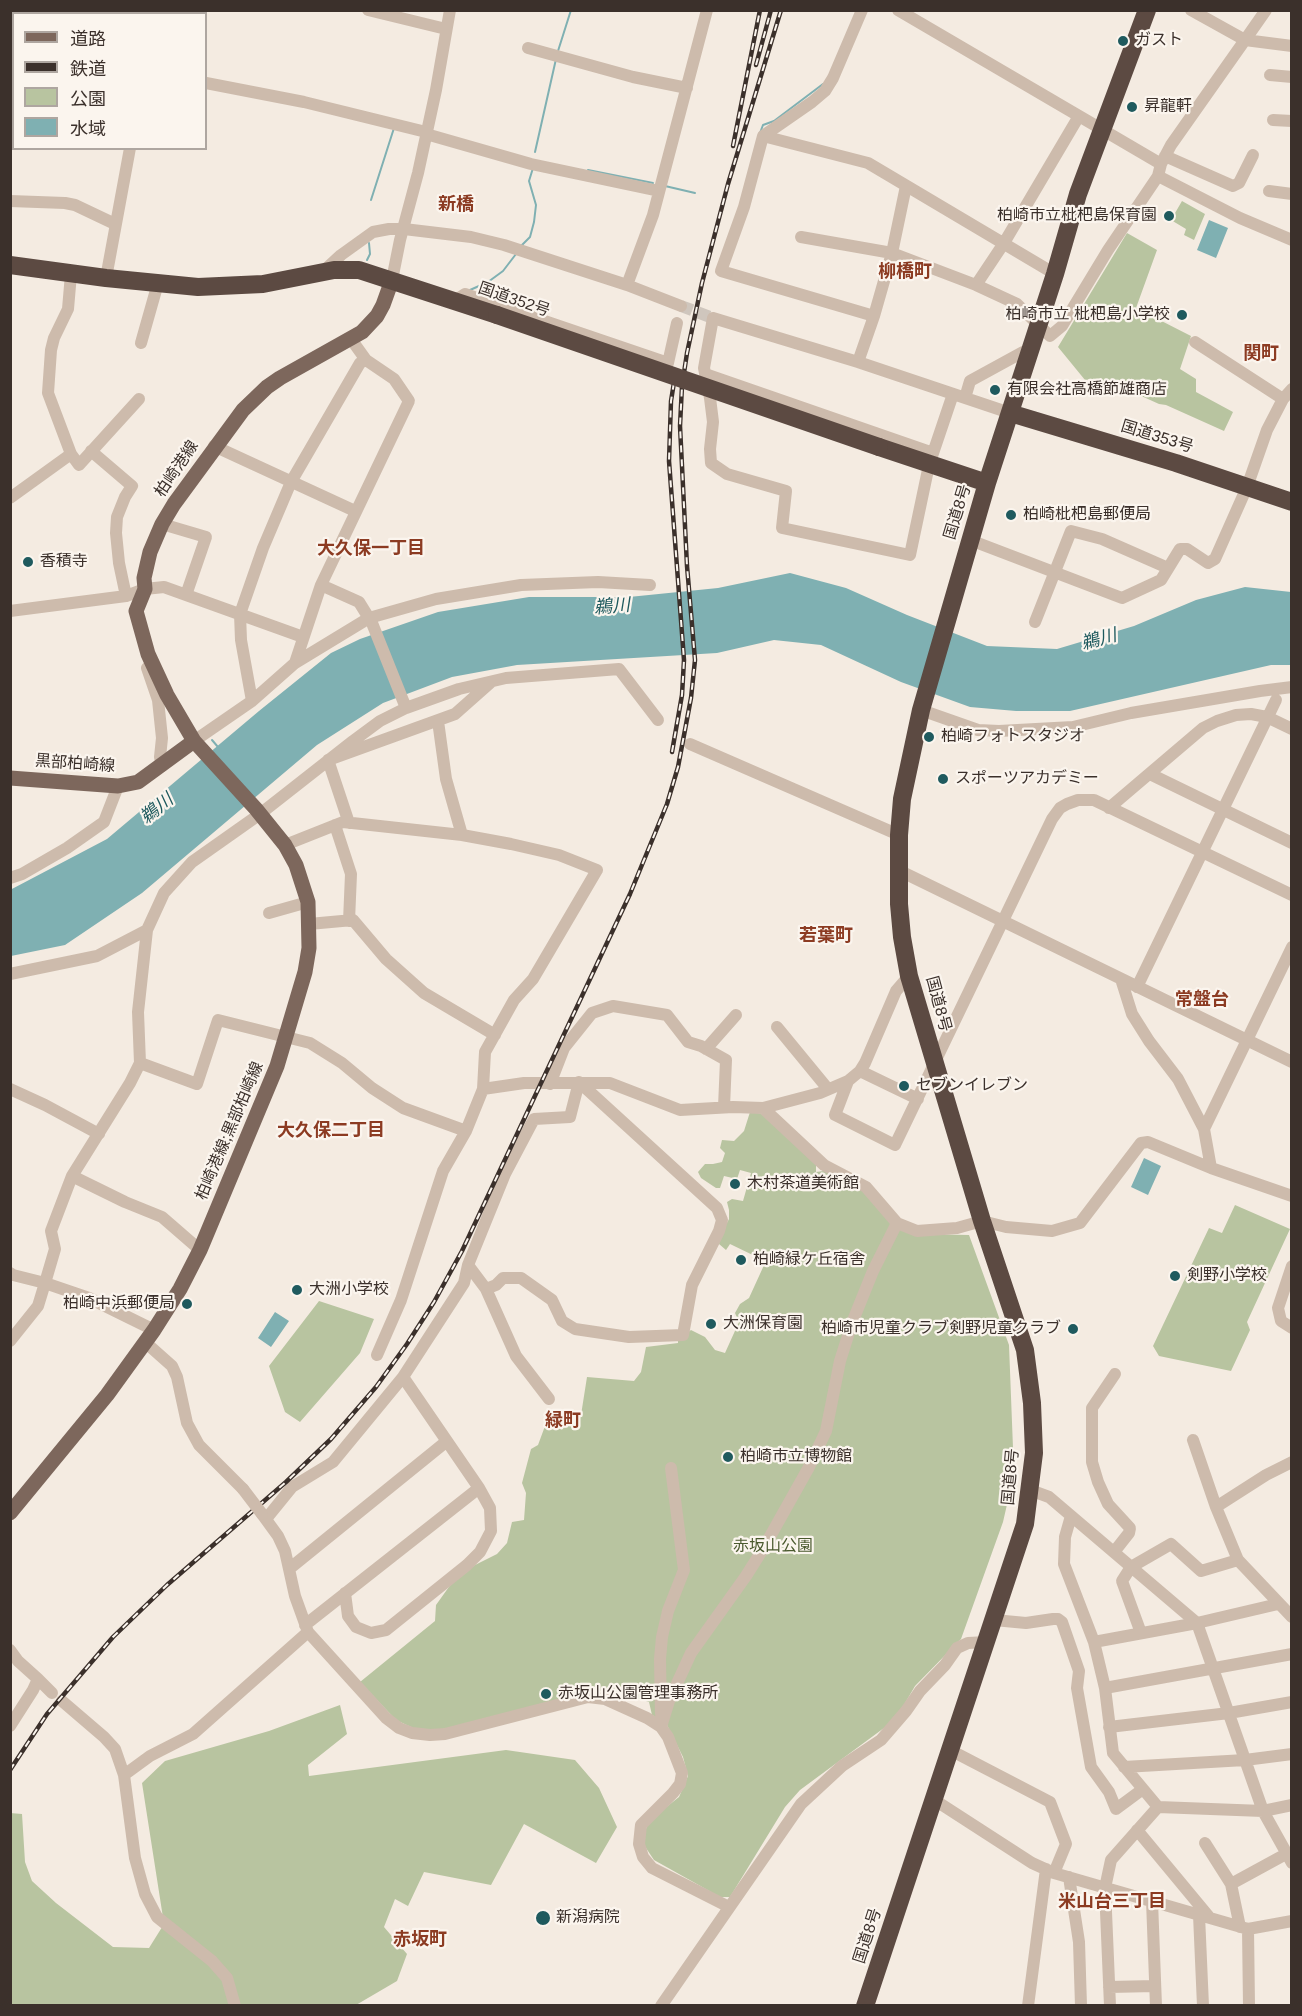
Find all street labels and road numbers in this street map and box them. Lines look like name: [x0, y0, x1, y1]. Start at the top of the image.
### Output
street label: 国道352号: [476, 279, 552, 321]
street label: 国道353号: [1118, 417, 1196, 457]
street label: 柏崎港線: [151, 437, 203, 501]
street label: 国道8号: [941, 482, 975, 542]
street label: 黒部柏崎線: [34, 752, 116, 776]
street label: 国道8号: [921, 974, 955, 1034]
street label: 柏崎港線;黒部柏崎線: [192, 1059, 268, 1203]
street label: 国道8号: [999, 1448, 1023, 1506]
street label: 国道8号: [850, 1906, 886, 1966]

